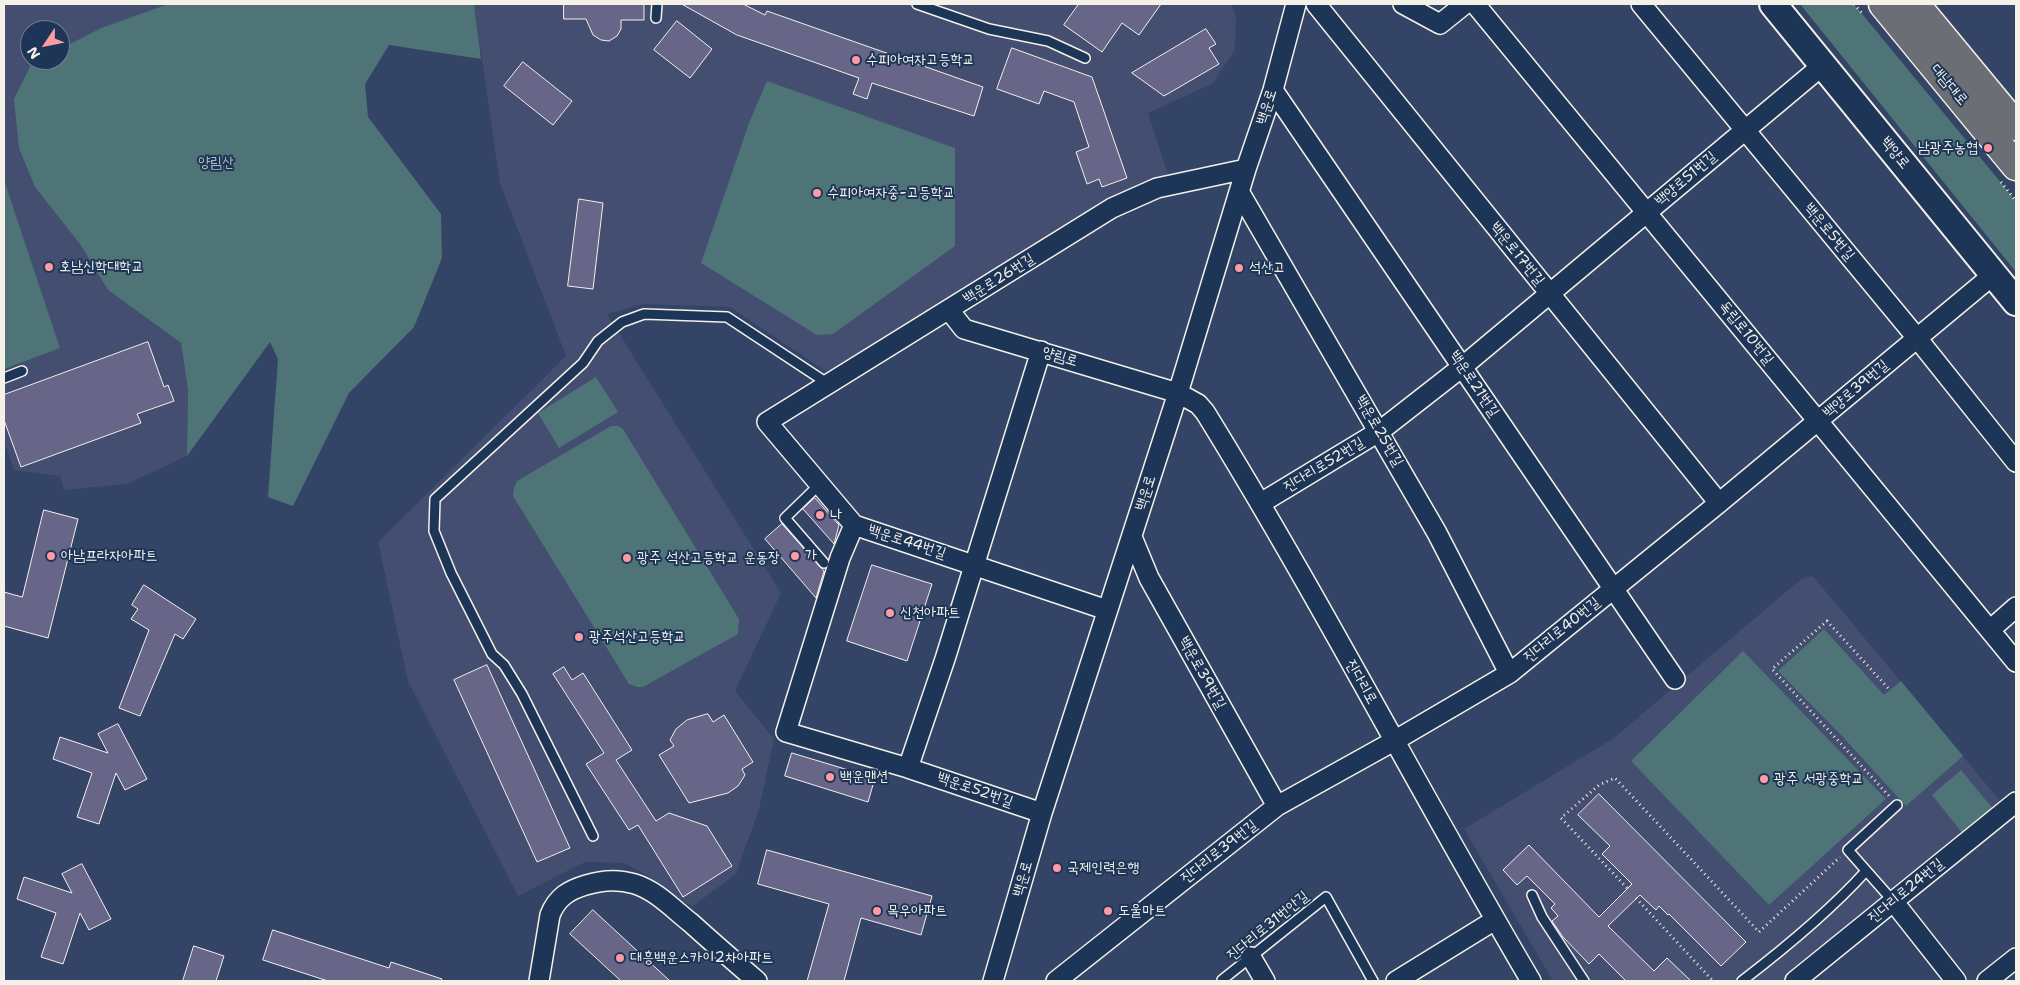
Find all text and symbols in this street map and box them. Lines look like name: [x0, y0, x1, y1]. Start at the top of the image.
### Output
north arrow: [20, 20, 70, 70]
text: N: [23, 43, 44, 62]
place label: 수피아여자고등학교: [866, 51, 975, 69]
marker: 수피아여자고등학교: [850, 54, 862, 66]
street label: 대남대로: [1927, 61, 1971, 109]
street label: 백운로: [1253, 87, 1281, 127]
street label: 백양로: [1877, 133, 1913, 173]
place label: 남광주농협: [1918, 139, 1978, 157]
marker: 남광주농협: [1982, 142, 1994, 154]
street label: 백양로51번길: [1651, 148, 1721, 210]
park label: 양림산: [198, 154, 234, 172]
place label: 수피아여자중-고등학교: [827, 184, 955, 202]
marker: 수피아여자중-고등학교: [811, 187, 823, 199]
street label: 백운로5번길: [1800, 200, 1858, 264]
street label: 백운로17번길: [1486, 219, 1548, 289]
street label: 백운로26번길: [960, 250, 1038, 308]
place label: 호남신학대학교: [59, 258, 143, 276]
place label: 석산고: [1249, 259, 1285, 277]
marker: 호남신학대학교: [43, 261, 55, 273]
marker: 석산고: [1233, 262, 1245, 274]
street label: 독립로10번길: [1715, 298, 1777, 368]
street label: 양림로: [1040, 343, 1080, 371]
street label: 백운로21번길: [1445, 347, 1503, 421]
street label: 백양로39번길: [1819, 356, 1893, 422]
street label: 백운로25번길: [1351, 392, 1407, 470]
street label: 진다리로52번길: [1280, 434, 1368, 496]
street label: 백운로: [1132, 473, 1160, 513]
place label: 나: [830, 506, 842, 524]
marker: 나: [814, 509, 826, 521]
street label: 백운로44번길: [866, 521, 948, 563]
place label: 아남프라자아파트: [61, 547, 158, 565]
place label: 가: [805, 547, 817, 565]
place label: 광주 석산고등학교 운동장: [637, 549, 780, 567]
marker: 아남프라자아파트: [45, 550, 57, 562]
marker: 가: [789, 550, 801, 562]
marker: 광주 석산고등학교 운동장: [621, 552, 633, 564]
street label: 진다리로40번길: [1520, 594, 1604, 666]
place label: 신천아파트: [900, 604, 960, 622]
marker: 신천아파트: [884, 607, 896, 619]
place label: 광주석산고등학교: [589, 628, 686, 646]
marker: 광주석산고등학교: [573, 631, 585, 643]
street label: 백운로39번길: [1175, 633, 1229, 713]
street label: 진다리로: [1341, 657, 1381, 707]
place label: 백운맨션: [840, 768, 888, 786]
street label: 백운로52번길: [935, 769, 1015, 811]
place label: 광주 서광중학교: [1774, 770, 1864, 788]
marker: 백운맨션: [824, 771, 836, 783]
marker: 광주 서광중학교: [1758, 773, 1770, 785]
street label: 진다리로39번길: [1177, 816, 1261, 888]
street label: 진다리로24번길: [1864, 855, 1948, 927]
street label: 백운로: [1009, 859, 1037, 899]
place label: 국제인력은행: [1067, 859, 1139, 877]
marker: 국제인력은행: [1051, 862, 1063, 874]
street label: 진다리로31번안길: [1223, 887, 1313, 965]
place label: 목우아파트: [887, 902, 947, 920]
place label: 도울마트: [1118, 902, 1166, 920]
marker: 목우아파트: [871, 905, 883, 917]
marker: 도울마트: [1102, 905, 1114, 917]
place label: 대흥백운스카이2차아파트: [630, 949, 773, 967]
marker: 대흥백운스카이2차아파트: [614, 952, 626, 964]

